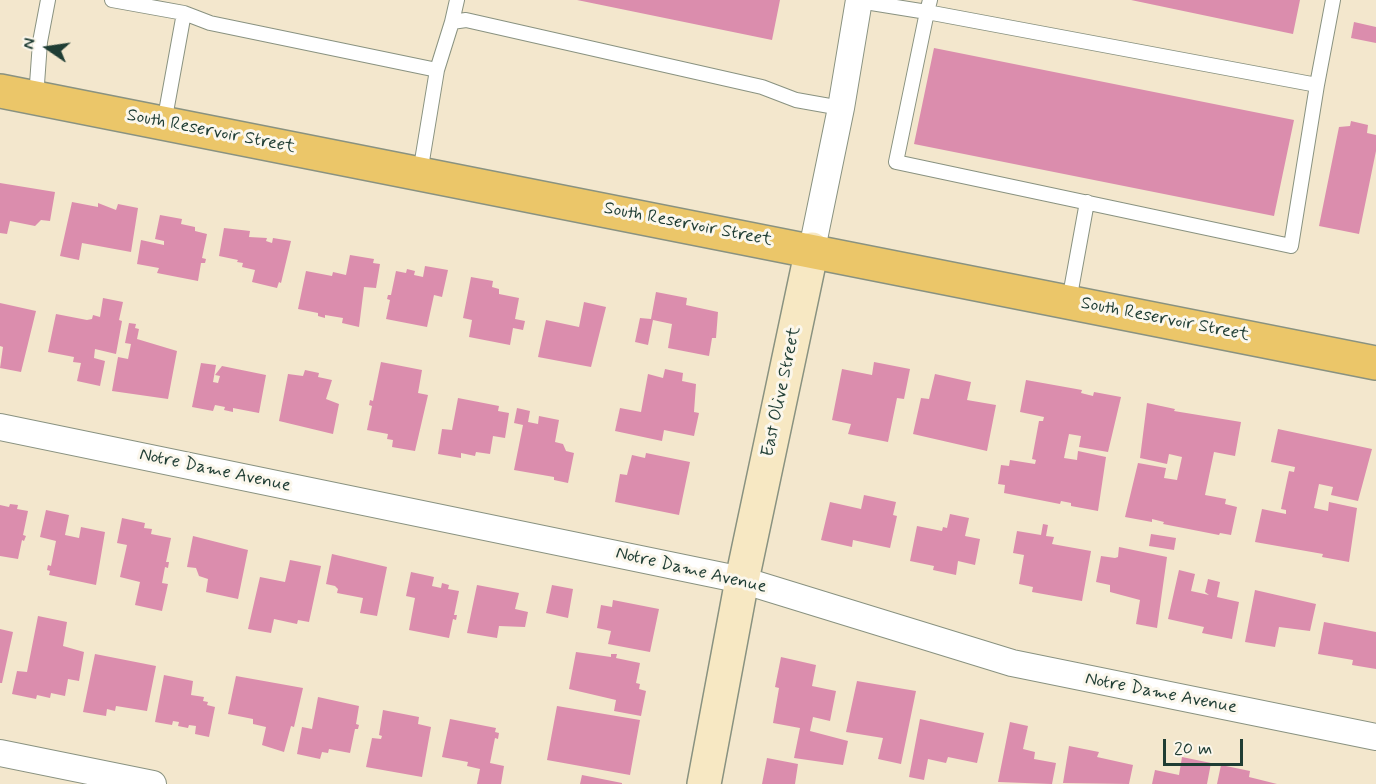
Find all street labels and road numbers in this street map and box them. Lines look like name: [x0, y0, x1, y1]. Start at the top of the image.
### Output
street label: South Reservoir Street: [125, 105, 297, 159]
street label: South Reservoir Street: [602, 198, 774, 252]
street label: South Reservoir Street: [1079, 293, 1251, 347]
street label: East Olive Street: [758, 325, 806, 459]
street label: Notre Dame Avenue: [137, 444, 293, 498]
street label: Notre Dame Avenue: [613, 543, 769, 599]
street label: Notre Dame Avenue: [1083, 669, 1239, 719]

